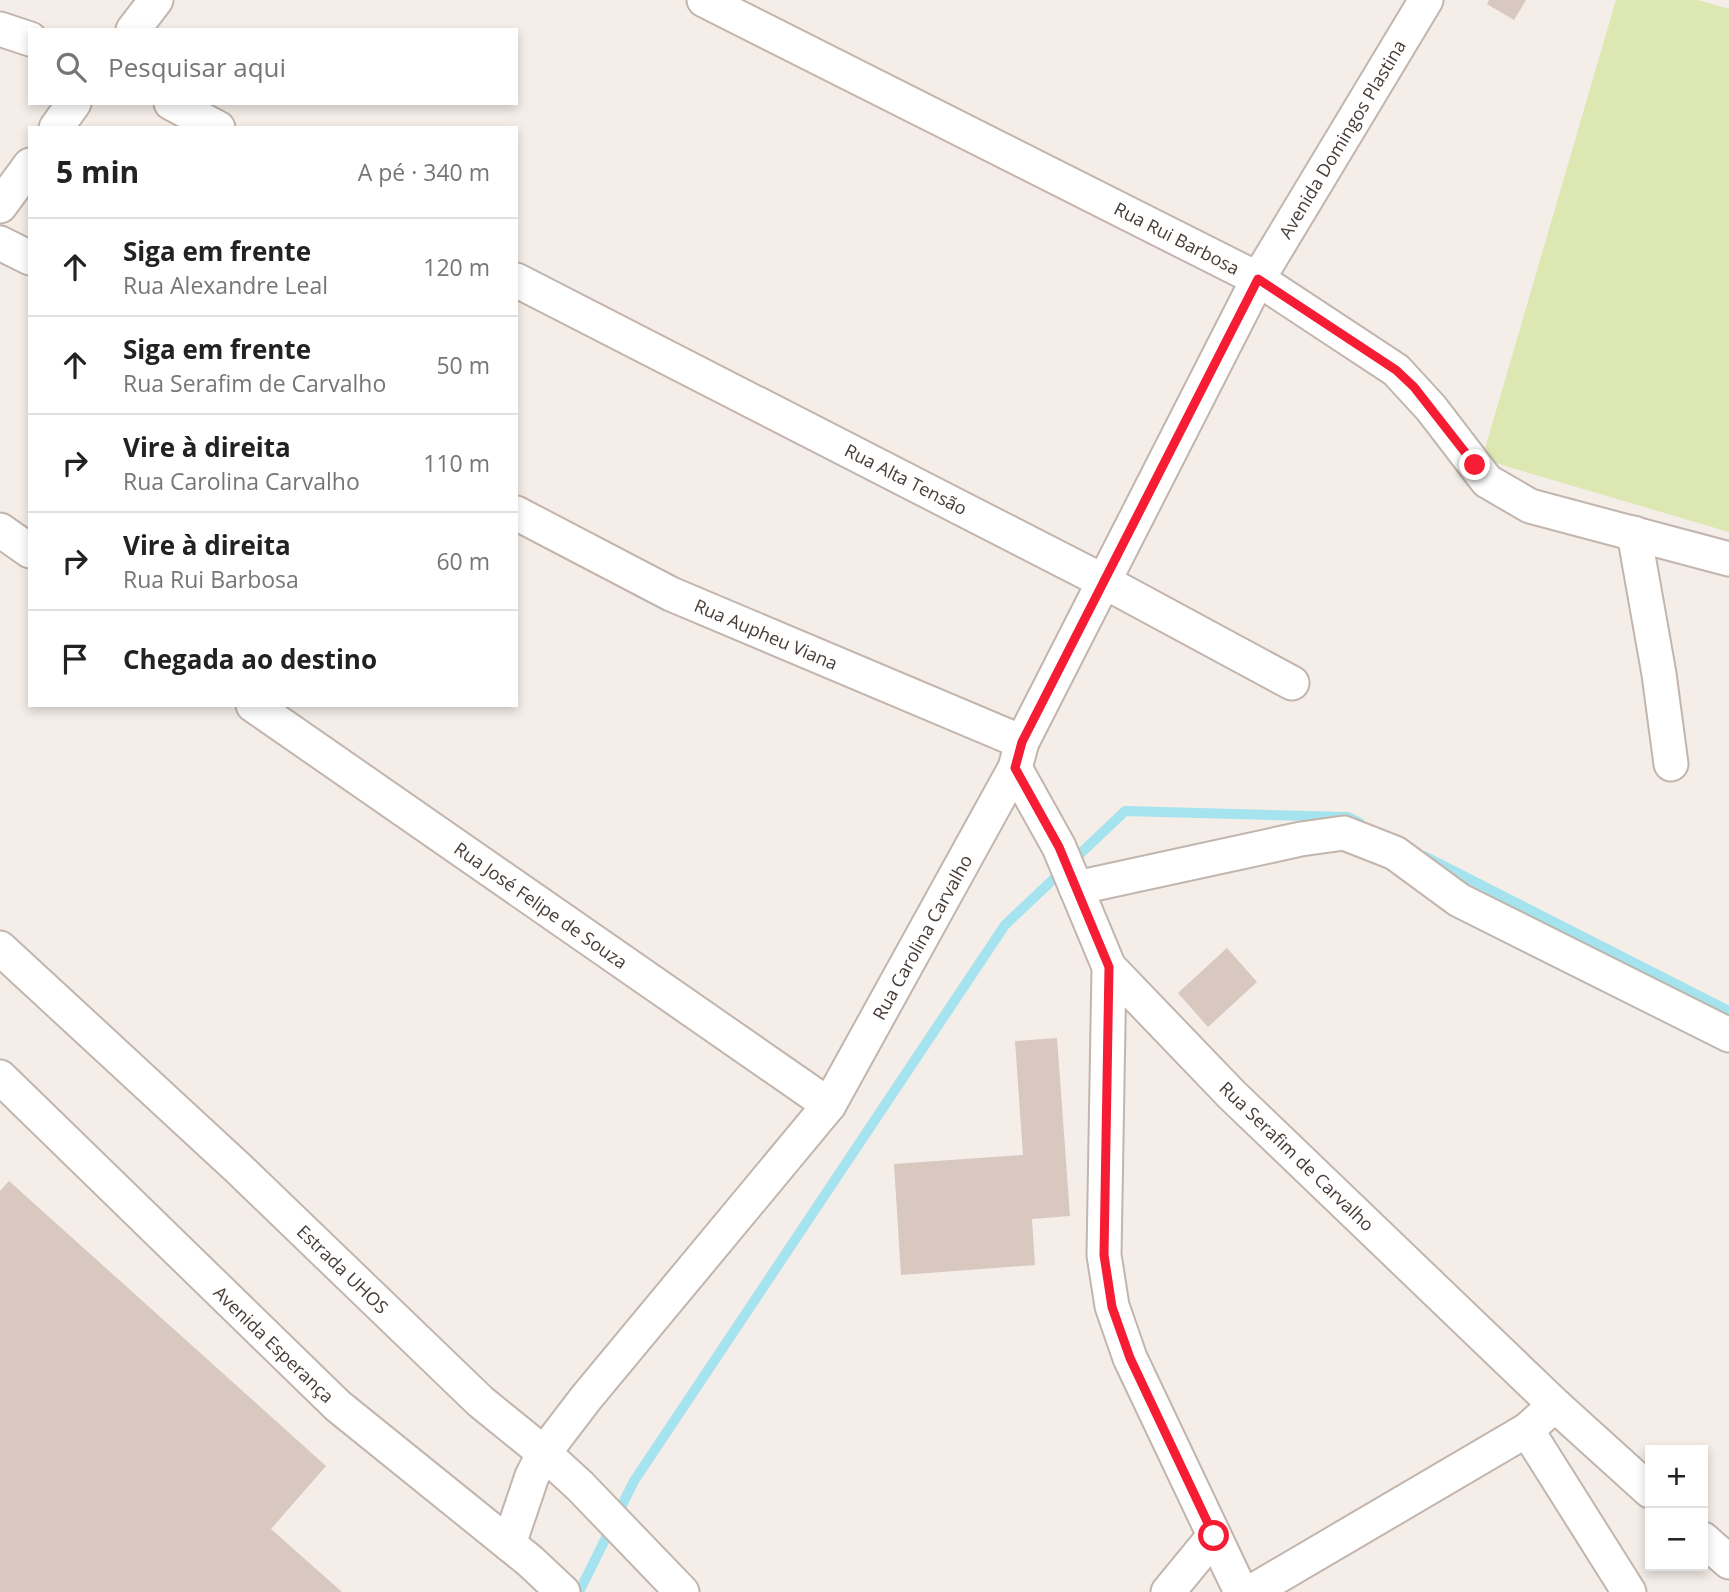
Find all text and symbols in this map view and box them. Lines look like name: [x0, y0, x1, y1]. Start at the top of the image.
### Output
search box: [28, 28, 518, 105]
street label: Avenida Domingos Plastina: [1273, 35, 1411, 243]
icon: search: [52, 48, 90, 86]
text: Pesquisar aqui: [108, 49, 286, 85]
text: 5 min: [56, 151, 139, 192]
text: A pé · 340 m: [358, 156, 490, 188]
street label: Rua Rui Barbosa: [1110, 196, 1244, 280]
text: Siga em frente: [123, 233, 311, 269]
icon: ahead: [56, 248, 94, 286]
text: 120 m: [423, 251, 490, 283]
text: Rua Alexandre Leal: [123, 269, 328, 301]
text: Siga em frente: [123, 331, 311, 367]
icon: ahead: [56, 346, 94, 384]
text: 50 m: [436, 349, 490, 381]
text: Rua Serafim de Carvalho: [123, 367, 386, 399]
text: Vire à direita: [123, 429, 291, 465]
street label: Rua Alta Tensão: [841, 438, 971, 520]
icon: right: [56, 444, 94, 482]
text: 110 m: [423, 447, 490, 479]
route end: [1459, 449, 1490, 480]
text: Rua Carolina Carvalho: [123, 465, 360, 497]
text: Vire à direita: [123, 527, 291, 563]
icon: right: [56, 542, 94, 580]
text: 60 m: [436, 545, 490, 577]
text: Rua Rui Barbosa: [123, 563, 299, 595]
street label: Rua Aupheu Viana: [691, 593, 841, 675]
icon: arrive: [56, 640, 94, 678]
text: Chegada ao destino: [123, 641, 377, 677]
street label: Rua José Felipe de Souza: [450, 836, 632, 974]
street label: Rua Carolina Carvalho: [867, 850, 977, 1024]
street label: Rua Serafim de Carvalho: [1215, 1076, 1379, 1236]
street label: Estrada UHOS: [292, 1219, 394, 1319]
street label: Avenida Esperança: [209, 1280, 339, 1408]
map controls: [1645, 1445, 1708, 1571]
button: +: [1645, 1445, 1708, 1508]
button: −: [1645, 1508, 1708, 1571]
route start: [1198, 1520, 1229, 1551]

